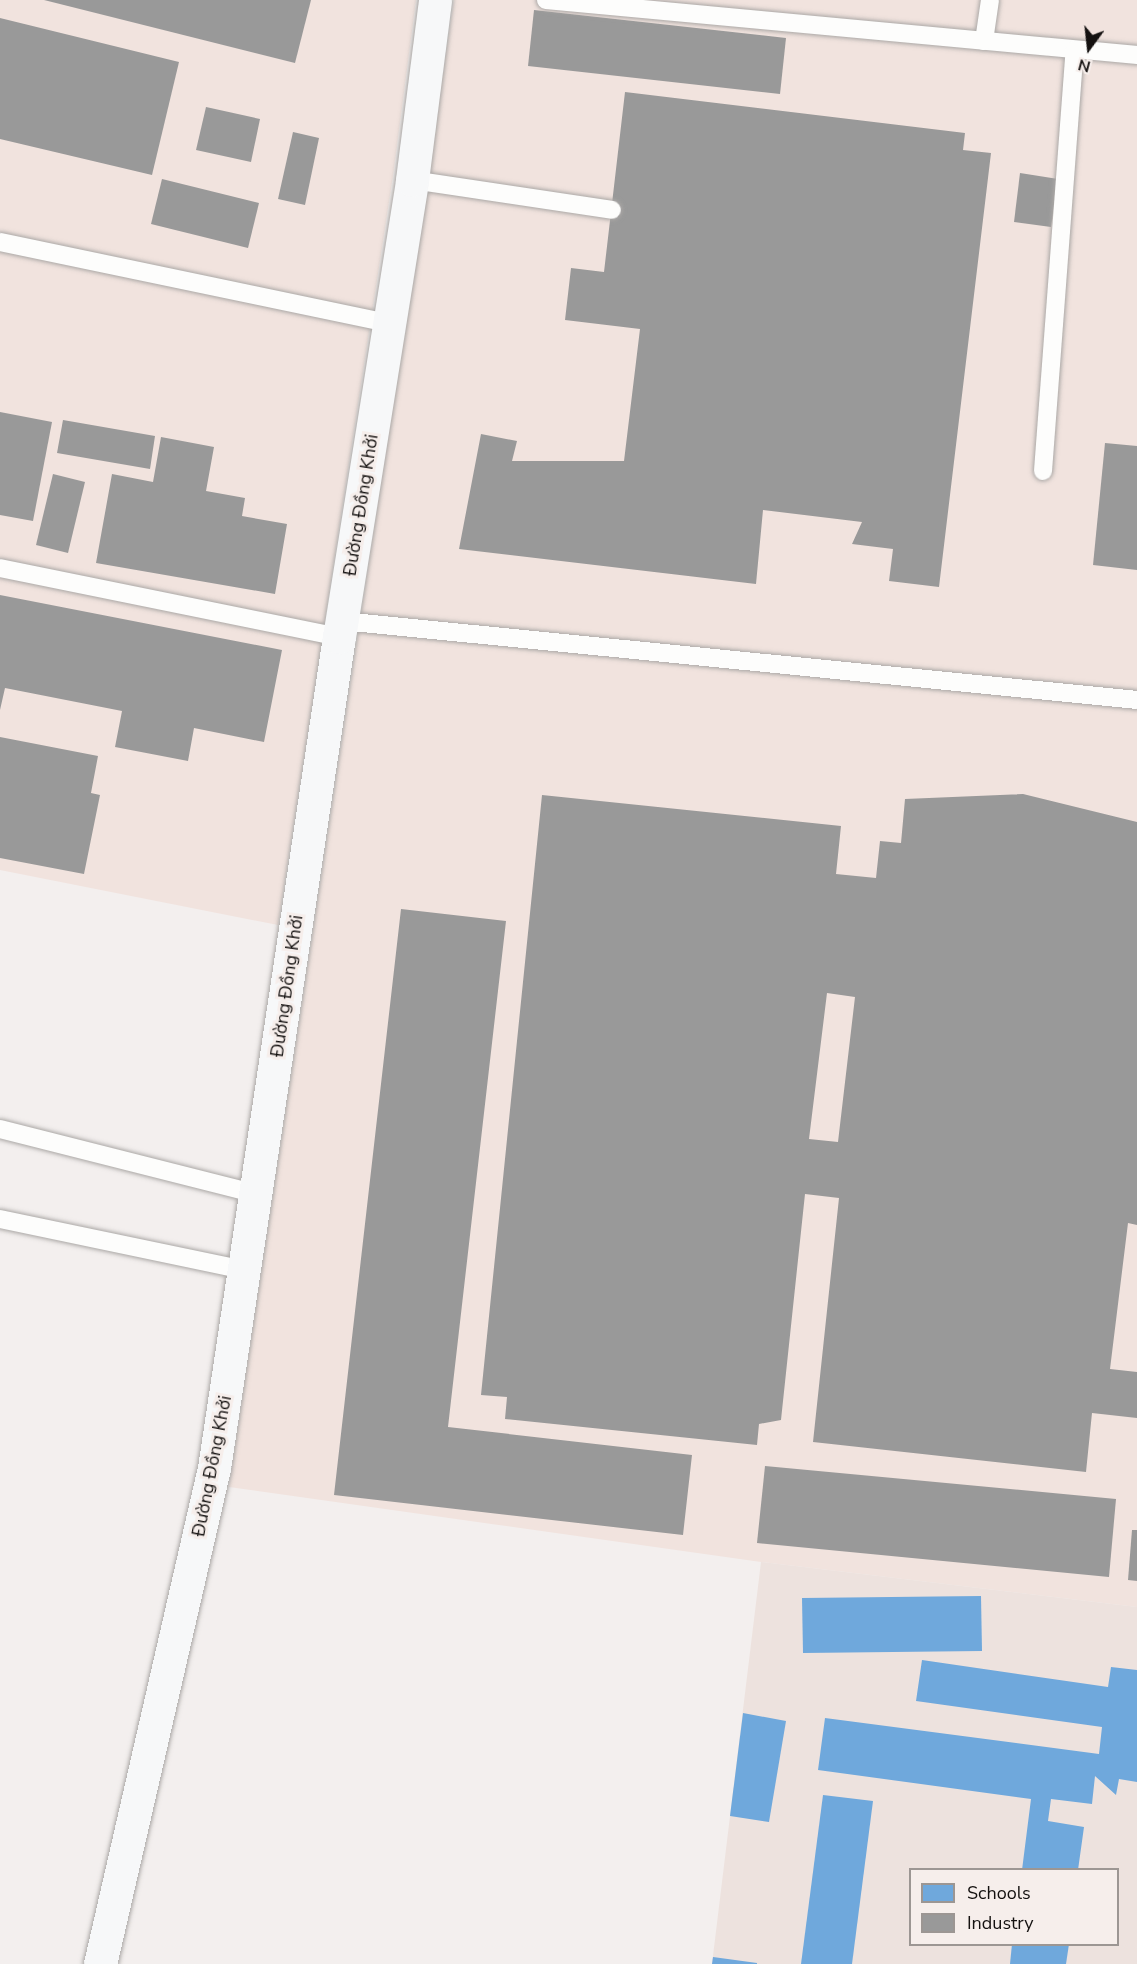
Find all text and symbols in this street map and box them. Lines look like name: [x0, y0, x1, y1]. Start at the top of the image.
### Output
north arrow: [1059, 18, 1119, 78]
text: N: [1076, 53, 1093, 78]
street label: Đường Đồng Khởi: [339, 433, 383, 577]
street label: Đường Đồng Khởi: [266, 914, 308, 1058]
street label: Đường Đồng Khởi: [188, 1394, 236, 1538]
legend: [909, 1868, 1119, 1946]
text: Schools: [967, 1881, 1031, 1905]
text: Industry: [967, 1911, 1034, 1935]

